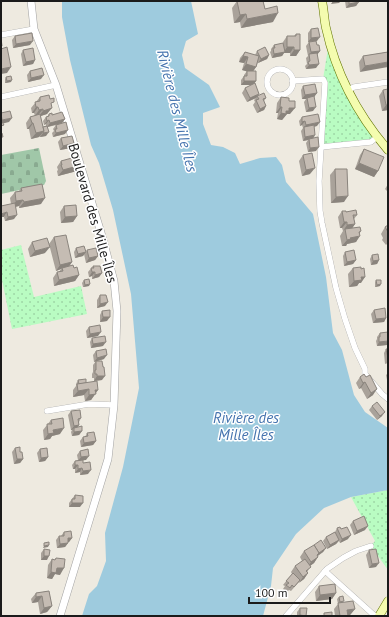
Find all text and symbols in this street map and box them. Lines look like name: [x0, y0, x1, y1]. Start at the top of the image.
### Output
water label: Rivière des Mille Îles: [153, 48, 202, 174]
street label: Boulevard des Mille-Îles: [64, 141, 122, 285]
water label: Rivière des Mille Îles: [213, 408, 279, 444]
scale bar: [249, 579, 330, 605]
text: 100 m: [255, 585, 288, 600]

